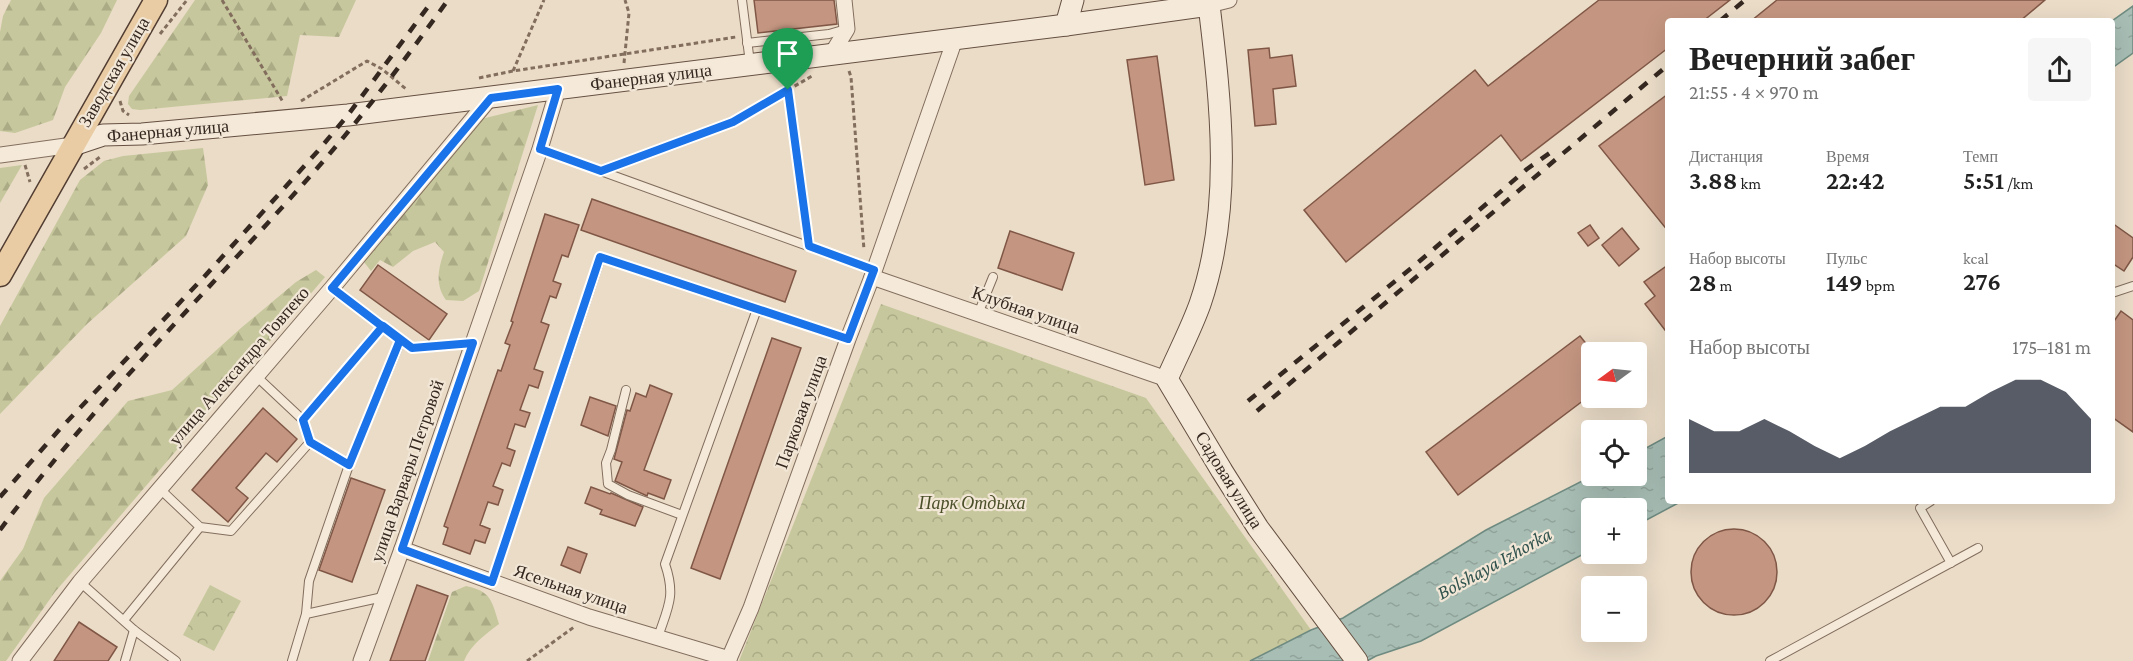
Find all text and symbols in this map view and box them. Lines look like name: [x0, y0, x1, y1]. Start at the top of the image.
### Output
street label: Заводская улица: [74, 13, 154, 131]
pin: [762, 28, 813, 90]
icon: arrive: [771, 37, 804, 70]
button: share: [2028, 38, 2091, 101]
text: Вечерний забег: [1689, 40, 1915, 77]
street label: Фанерная улица: [589, 60, 713, 94]
text: 21:55 · 4 × 970 m: [1689, 81, 1819, 103]
street label: Фанерная улица: [106, 116, 230, 146]
text: Дистанция: [1689, 148, 1763, 165]
text: Время: [1826, 148, 1869, 165]
text: Темп: [1963, 148, 1998, 165]
text: 3.88: [1689, 166, 1738, 195]
text: 22:42: [1826, 166, 1885, 195]
text: 5:51: [1963, 166, 2004, 195]
text: km: [1738, 175, 1761, 192]
text: /km: [2004, 175, 2033, 192]
text: Набор высоты: [1689, 250, 1786, 267]
text: Пульс: [1826, 250, 1867, 267]
text: kcal: [1963, 250, 1989, 267]
text: 276: [1963, 267, 2001, 296]
text: 28: [1689, 268, 1717, 297]
text: 149: [1826, 268, 1863, 297]
text: m: [1717, 277, 1732, 294]
text: bpm: [1863, 277, 1895, 294]
street label: Клубная улица: [969, 282, 1083, 338]
street label: улица Александра Товпеко: [165, 283, 313, 449]
text: Набор высоты: [1689, 336, 1810, 358]
text: 175–181 m: [2012, 336, 2091, 358]
north arrow: [1581, 342, 1647, 408]
map controls: [1581, 342, 1647, 642]
street label: Парковая улица: [771, 353, 831, 471]
street label: улица Варвары Петровой: [366, 377, 448, 565]
button: locate: [1581, 420, 1647, 486]
street label: Садовая улица: [1191, 428, 1267, 532]
park label: Парк Отдыха: [918, 493, 1025, 513]
button: +: [1581, 498, 1647, 564]
water label: Bolshaya Izhorka: [1433, 522, 1556, 604]
street label: Ясельная улица: [511, 560, 631, 618]
button: −: [1581, 576, 1647, 642]

